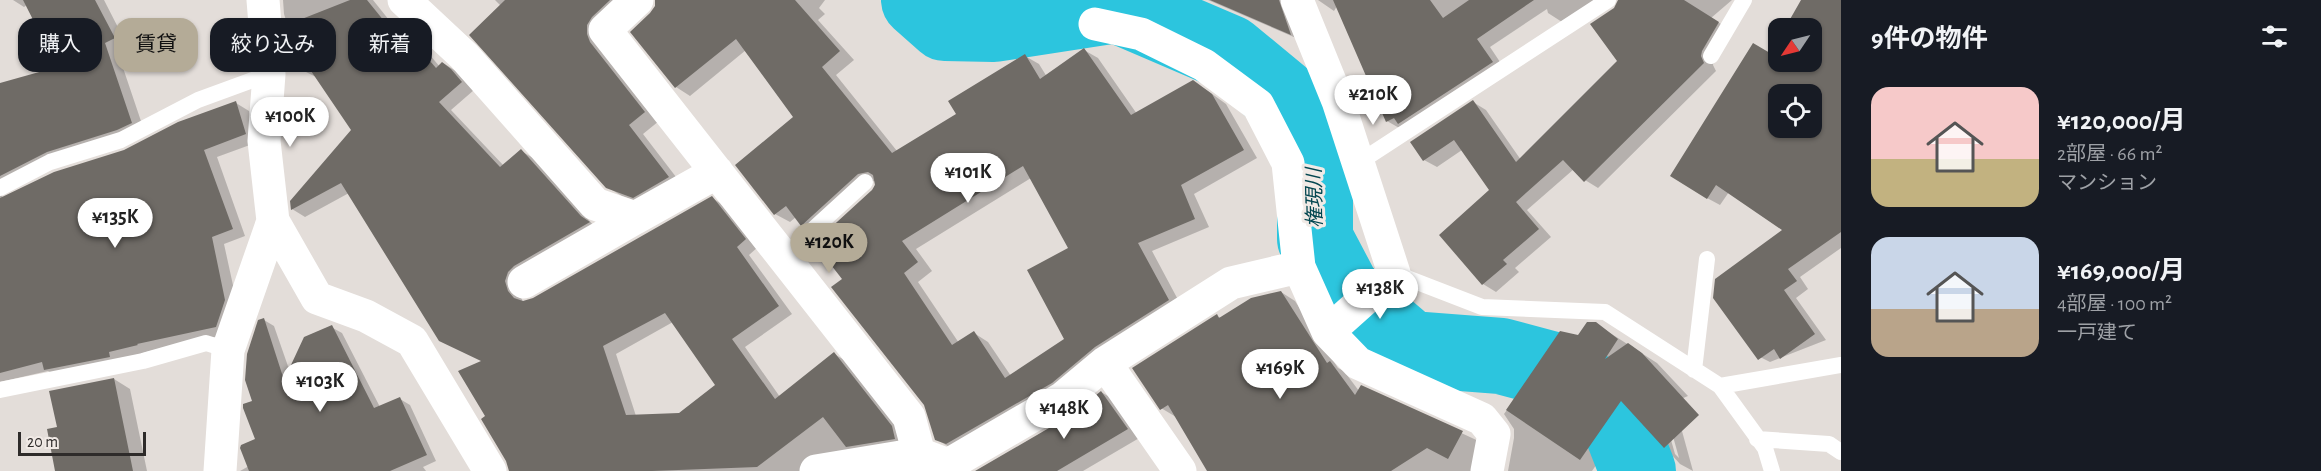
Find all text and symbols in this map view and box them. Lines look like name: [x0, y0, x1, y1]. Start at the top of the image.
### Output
chip: 購入: [18, 18, 102, 72]
chip: 賃貸: [114, 18, 198, 72]
chip: 絞り込み: [210, 18, 336, 72]
chip: 新着: [348, 18, 432, 72]
north arrow: [1768, 18, 1822, 72]
map controls: [1768, 18, 1822, 138]
icon: filters: [2258, 20, 2291, 53]
text: 9件の物件: [1871, 26, 1988, 52]
pin: ¥210K: [1331, 75, 1415, 126]
text: ¥210K: [1348, 84, 1398, 104]
button: locate: [1768, 84, 1822, 138]
pin: ¥100K: [248, 97, 332, 148]
text: ¥100K: [265, 106, 315, 126]
text: ¥120,000/月: [2057, 108, 2186, 134]
icon: home: [1919, 111, 1991, 183]
text: 2部屋 · 66 m²: [2057, 144, 2162, 164]
pin: ¥101K: [926, 153, 1010, 204]
text: ¥101K: [944, 162, 992, 182]
water label: 権現川: [1303, 166, 1326, 228]
text: マンション: [2057, 173, 2157, 193]
pin: ¥135K: [73, 198, 157, 249]
text: ¥135K: [92, 207, 138, 227]
pin: ¥120K: [787, 223, 871, 274]
text: ¥120K: [804, 232, 854, 252]
text: ¥169,000/月: [2057, 258, 2185, 284]
icon: home: [1919, 261, 1991, 333]
pin: ¥138K: [1338, 269, 1422, 320]
text: ¥138K: [1356, 278, 1404, 298]
text: 4部屋 · 100 m²: [2057, 294, 2172, 314]
text: 一戸建て: [2057, 323, 2137, 343]
pin: ¥169K: [1238, 349, 1322, 400]
text: ¥169K: [1256, 358, 1304, 378]
pin: ¥103K: [278, 362, 362, 413]
text: ¥103K: [296, 371, 344, 391]
pin: ¥148K: [1022, 389, 1106, 440]
text: ¥148K: [1039, 398, 1089, 418]
scale bar: [18, 429, 146, 456]
text: 20 m: [27, 434, 58, 450]

